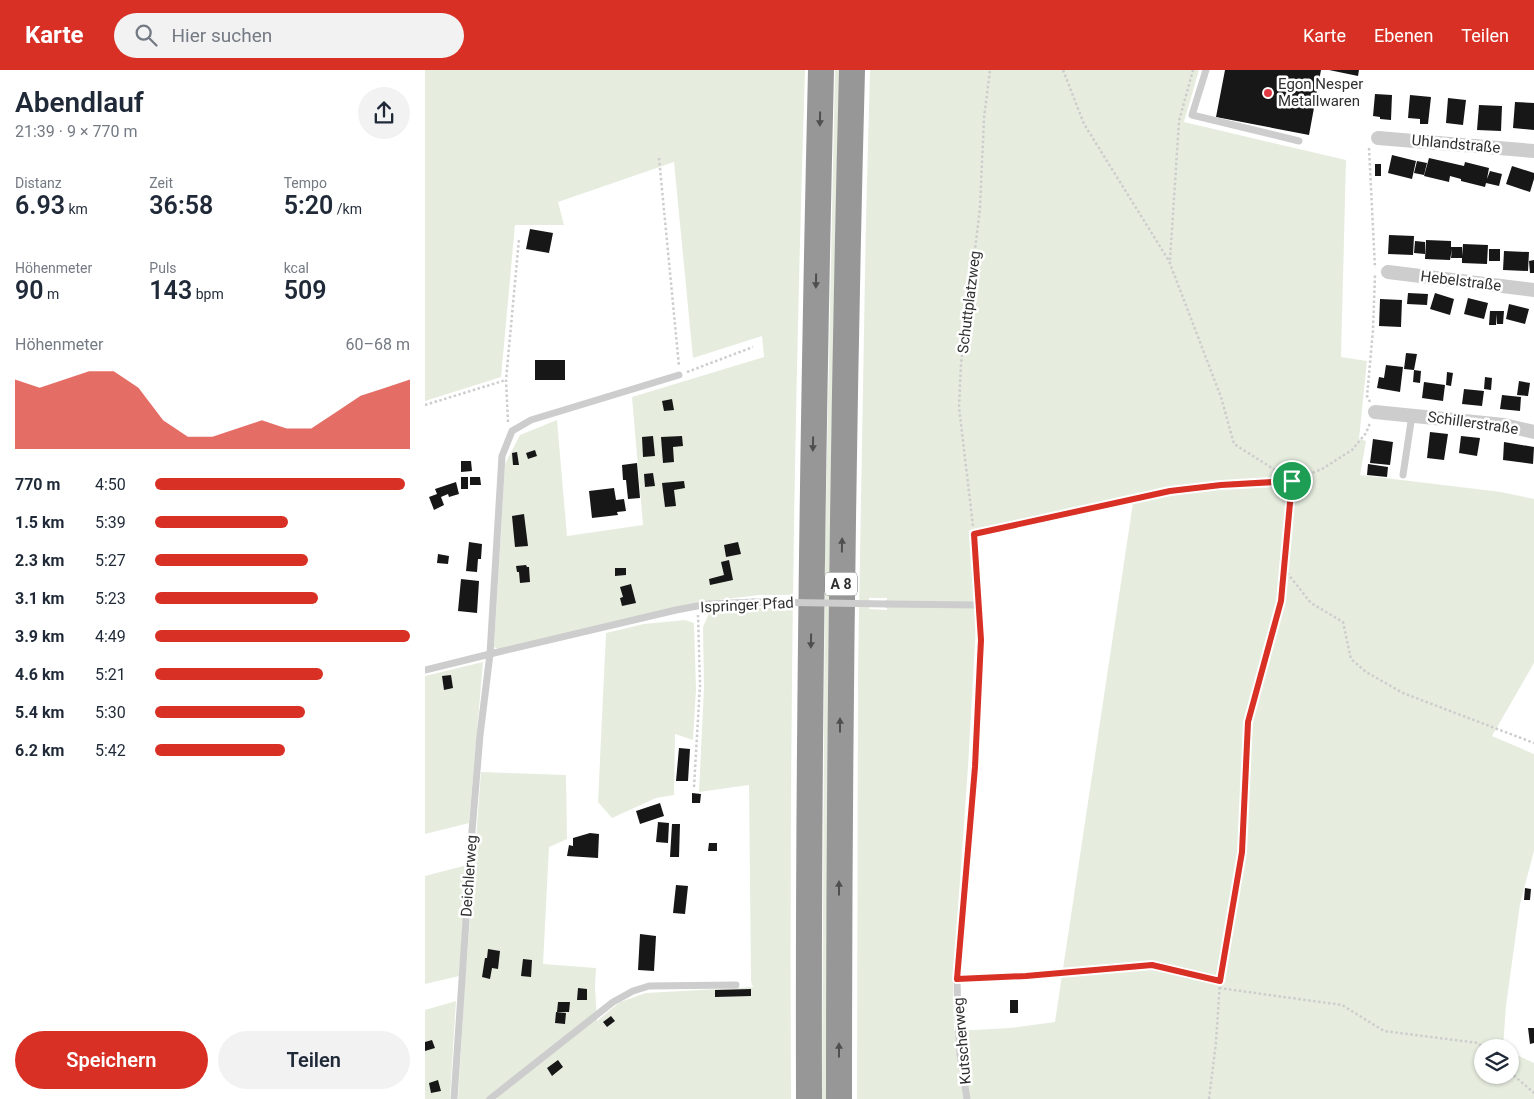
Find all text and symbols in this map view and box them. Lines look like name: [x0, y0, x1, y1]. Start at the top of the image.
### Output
search box: [114, 13, 464, 58]
text: Karte: [25, 21, 84, 49]
icon: search: [132, 21, 160, 49]
text: Hier suchen: [172, 24, 272, 47]
text: Karte: [1303, 25, 1346, 46]
text: Ebenen: [1374, 25, 1433, 46]
text: Teilen: [1461, 25, 1509, 46]
place label: Egon Nesper Metallwaren: [1278, 75, 1363, 110]
text: Abendlauf: [15, 86, 144, 119]
button: share: [358, 87, 410, 139]
marker: Egon Nesper Metallwaren: [1262, 87, 1274, 99]
one-way arrow: [816, 111, 824, 127]
text: 21:39 · 9 × 770 m: [15, 122, 137, 141]
street label: Uhlandstraße: [1411, 131, 1501, 157]
text: Distanz: [15, 175, 62, 191]
text: Zeit: [149, 175, 173, 191]
text: Tempo: [284, 175, 327, 191]
text: 6.93: [15, 191, 65, 220]
text: 36:58: [149, 191, 213, 220]
text: 5:20: [284, 191, 333, 220]
text: km: [65, 201, 88, 217]
text: /km: [333, 201, 362, 217]
street label: Schuttplatzweg: [954, 250, 984, 354]
text: Höhenmeter: [15, 260, 92, 276]
text: Puls: [149, 260, 177, 276]
text: kcal: [284, 260, 309, 276]
street label: Hebelstraße: [1420, 267, 1502, 295]
one-way arrow: [812, 273, 820, 289]
text: 90: [15, 276, 44, 305]
text: 143: [149, 276, 192, 305]
text: 509: [284, 276, 327, 305]
text: m: [44, 286, 59, 302]
text: bpm: [192, 286, 224, 302]
text: Höhenmeter: [15, 335, 103, 354]
text: 60–68 m: [346, 335, 410, 354]
street label: Schillerstraße: [1426, 408, 1520, 438]
one-way arrow: [809, 436, 817, 452]
pin: [1271, 460, 1313, 502]
icon: arrive: [1278, 467, 1306, 495]
text: 770 m: [15, 475, 60, 494]
text: 4:50: [95, 475, 126, 494]
text: 1.5 km: [15, 513, 64, 532]
text: 5:39: [95, 513, 126, 532]
one-way arrow: [838, 537, 846, 553]
text: 2.3 km: [15, 551, 64, 570]
text: 5:27: [95, 551, 126, 570]
road number: A 8: [825, 572, 857, 596]
text: 3.1 km: [15, 589, 64, 608]
text: 5:23: [95, 589, 126, 608]
street label: Ispringer Pfad: [700, 594, 794, 616]
text: 3.9 km: [15, 627, 64, 646]
text: 4:49: [95, 627, 126, 646]
one-way arrow: [806, 633, 814, 649]
text: 4.6 km: [15, 665, 64, 684]
text: 5:21: [95, 665, 126, 684]
text: 5.4 km: [15, 703, 64, 722]
text: 5:30: [95, 703, 126, 722]
one-way arrow: [836, 717, 844, 733]
text: 6.2 km: [15, 741, 64, 760]
text: 5:42: [95, 741, 126, 760]
street label: Deichlerweg: [457, 834, 481, 918]
one-way arrow: [835, 880, 843, 896]
street label: Kutscherweg: [949, 997, 975, 1085]
button: Speichern: [15, 1031, 208, 1089]
button: Teilen: [218, 1031, 410, 1089]
map controls: [1474, 1039, 1519, 1084]
button: layers: [1474, 1039, 1519, 1084]
one-way arrow: [835, 1042, 843, 1058]

